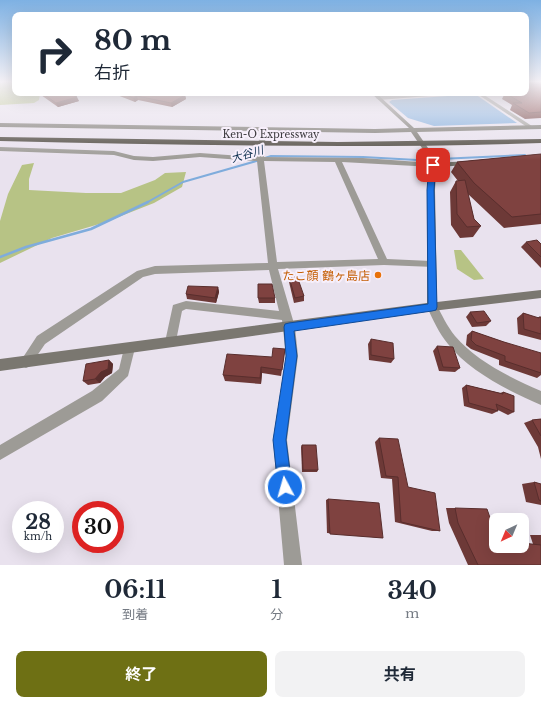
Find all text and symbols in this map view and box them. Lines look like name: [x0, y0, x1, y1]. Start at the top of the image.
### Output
text: 80 m: [94, 23, 171, 58]
icon: right: [28, 28, 80, 80]
text: 右折: [94, 62, 130, 84]
street label: Ken-O Expressway: [223, 128, 320, 141]
water label: 大谷川: [229, 142, 266, 165]
pin: [416, 148, 450, 182]
icon: arrive: [422, 154, 444, 176]
place label: たこ顔 鶴ヶ島店: [283, 268, 370, 283]
marker: たこ顔 鶴ヶ島店: [373, 270, 383, 280]
position arrow: [264, 466, 306, 508]
speed limit sign: 30: [72, 501, 124, 553]
text: 28: [25, 510, 51, 534]
north arrow: [489, 513, 529, 553]
map controls: [489, 513, 529, 553]
text: km/h: [24, 530, 52, 543]
text: 06:11: [104, 575, 166, 604]
text: 1: [272, 575, 282, 604]
text: 340: [387, 576, 437, 605]
text: m: [405, 605, 419, 622]
text: 到着: [122, 606, 148, 623]
text: 分: [270, 606, 283, 623]
button: 終了: [16, 651, 267, 697]
button: 共有: [275, 651, 525, 697]

